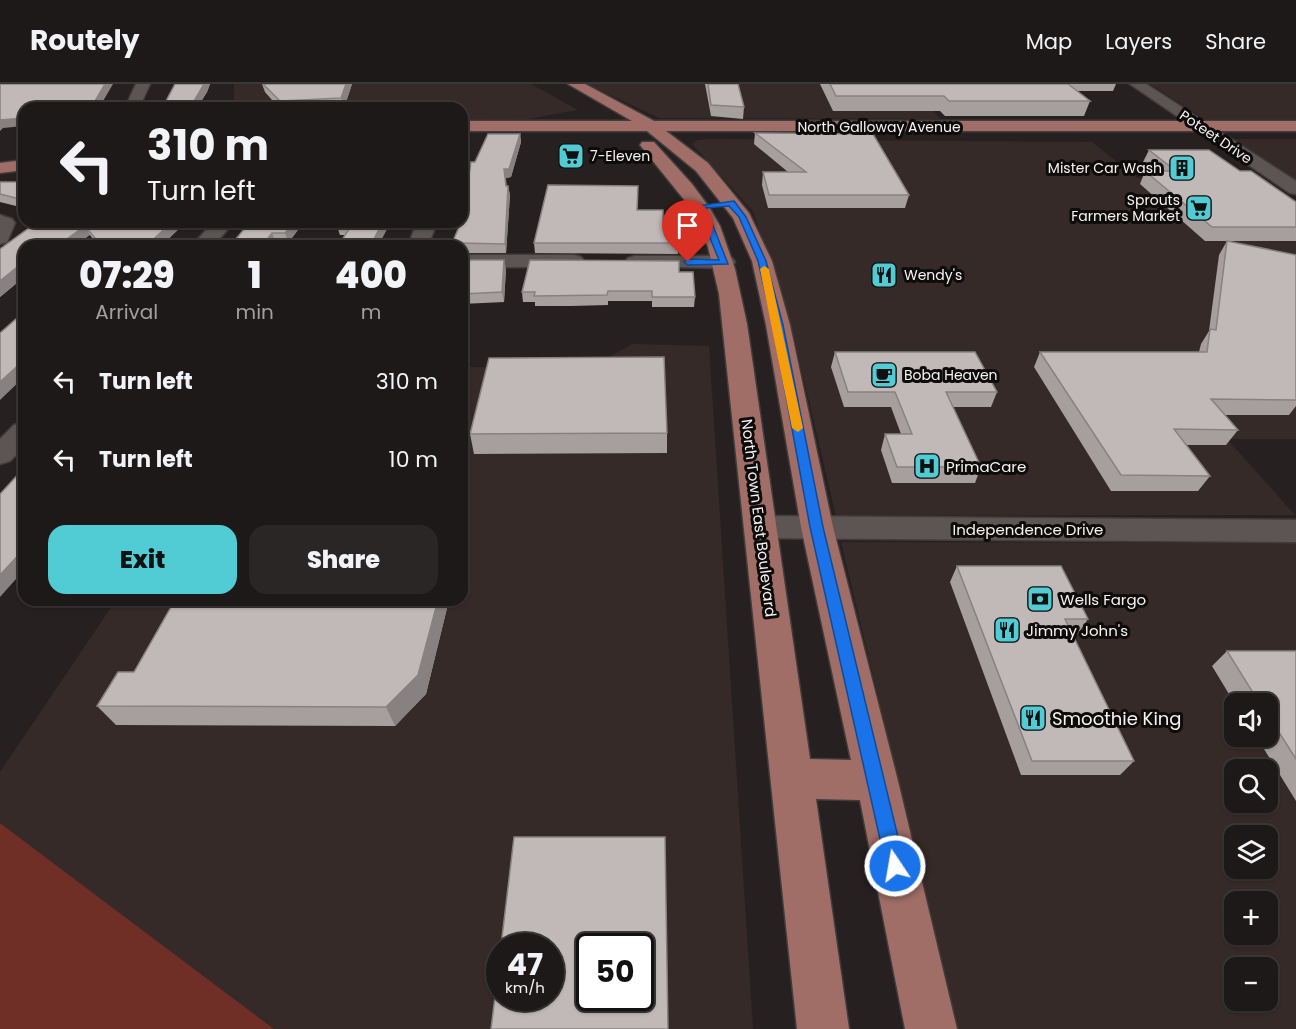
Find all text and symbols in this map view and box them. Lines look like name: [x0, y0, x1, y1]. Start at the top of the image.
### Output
text: Routely: [30, 21, 140, 60]
text: Map: [1026, 27, 1072, 56]
text: Layers: [1105, 27, 1172, 56]
text: Share: [1205, 27, 1266, 56]
street label: Poteet Drive: [1176, 105, 1256, 169]
text: 310 m: [147, 116, 269, 175]
street label: North Galloway Avenue: [797, 117, 961, 137]
icon: left: [48, 126, 126, 204]
supermarket icon: 7-Eleven: [556, 141, 586, 171]
place label: 7-Eleven: [590, 146, 650, 166]
building icon: Mister Car Wash: [1167, 153, 1197, 183]
place label: Mister Car Wash: [1048, 158, 1162, 178]
text: Turn left: [147, 172, 256, 209]
place label: Sprouts Farmers Market: [1071, 190, 1180, 226]
supermarket icon: Sprouts Farmers Market: [1184, 193, 1214, 223]
pin: [662, 200, 713, 262]
icon: arrive: [671, 209, 704, 242]
text: 07:29: [79, 250, 175, 301]
text: 1: [248, 250, 262, 301]
text: 400: [335, 250, 407, 301]
restaurant icon: Wendy's: [869, 260, 899, 290]
place label: Wendy's: [904, 265, 962, 285]
text: Arrival: [95, 298, 158, 326]
text: min: [236, 298, 274, 326]
text: m: [361, 298, 381, 326]
cafe icon: Boba Heaven: [869, 360, 899, 390]
icon: left: [48, 365, 81, 398]
place label: Boba Heaven: [904, 365, 998, 385]
text: Turn left: [99, 366, 193, 397]
text: 310 m: [376, 366, 438, 397]
street label: North Town East Boulevard: [736, 418, 782, 618]
icon: left: [48, 443, 81, 476]
text: Turn left: [99, 444, 193, 475]
text: 10 m: [389, 444, 438, 475]
hospital icon: PrimaCare: [912, 451, 942, 481]
place label: PrimaCare: [946, 456, 1026, 477]
street label: Independence Drive: [953, 519, 1103, 540]
button: Exit: [48, 525, 237, 594]
button: Share: [249, 525, 438, 594]
bank icon: Wells Fargo: [1025, 584, 1055, 614]
place label: Wells Fargo: [1060, 589, 1146, 610]
restaurant icon: Jimmy John's: [992, 615, 1022, 645]
place label: Jimmy John's: [1026, 620, 1128, 641]
map controls: [1224, 693, 1278, 1011]
button: sound: [1224, 693, 1278, 747]
restaurant icon: Smoothie King: [1018, 703, 1048, 733]
place label: Smoothie King: [1052, 706, 1182, 731]
button: search: [1224, 759, 1278, 813]
button: layers: [1224, 825, 1278, 879]
position arrow: [863, 834, 927, 898]
button: +: [1224, 891, 1278, 945]
speed limit sign: 50: [576, 933, 654, 1011]
text: 47: [507, 943, 543, 986]
button: −: [1224, 957, 1278, 1011]
text: km/h: [505, 977, 545, 998]

